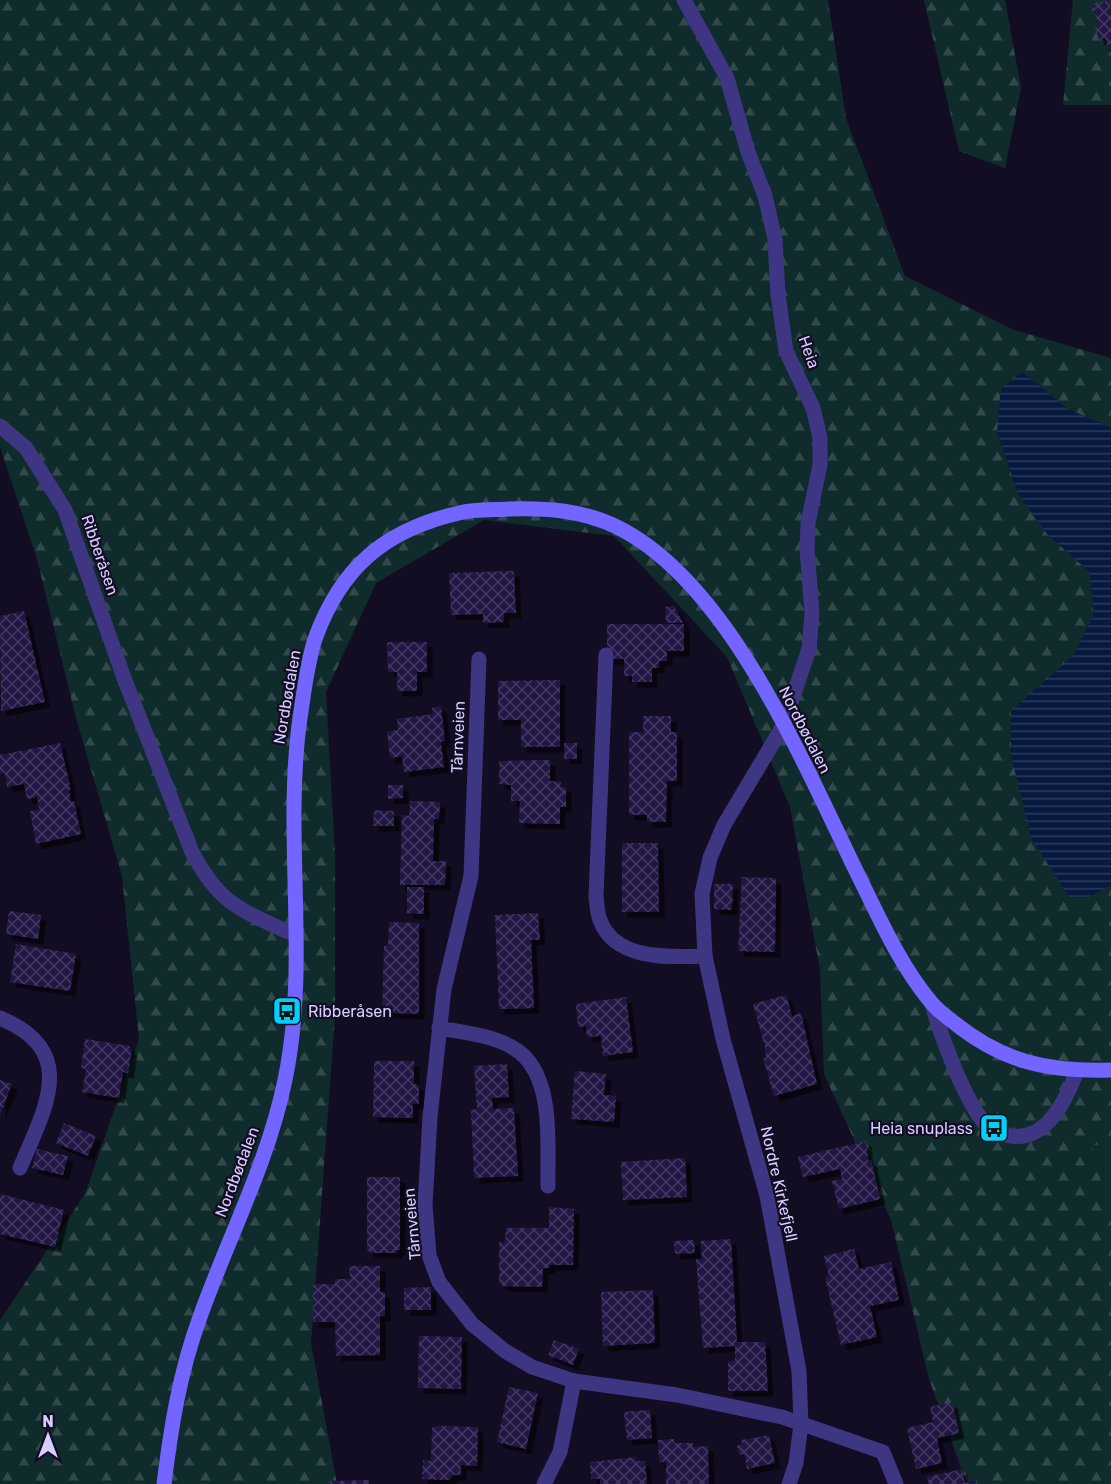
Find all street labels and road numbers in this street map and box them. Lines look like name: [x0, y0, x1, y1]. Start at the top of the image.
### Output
street label: Heia: [794, 333, 824, 371]
street label: Ribberåsen: [77, 512, 123, 598]
street label: Nordbødalen: [269, 648, 305, 746]
street label: Nordbødalen: [775, 683, 835, 777]
street label: Tårnveien: [447, 701, 469, 773]
street label: Nordbødalen: [211, 1124, 263, 1220]
street label: Nordre Kirkefjell: [756, 1124, 802, 1244]
street label: Tårnveien: [399, 1187, 425, 1261]

